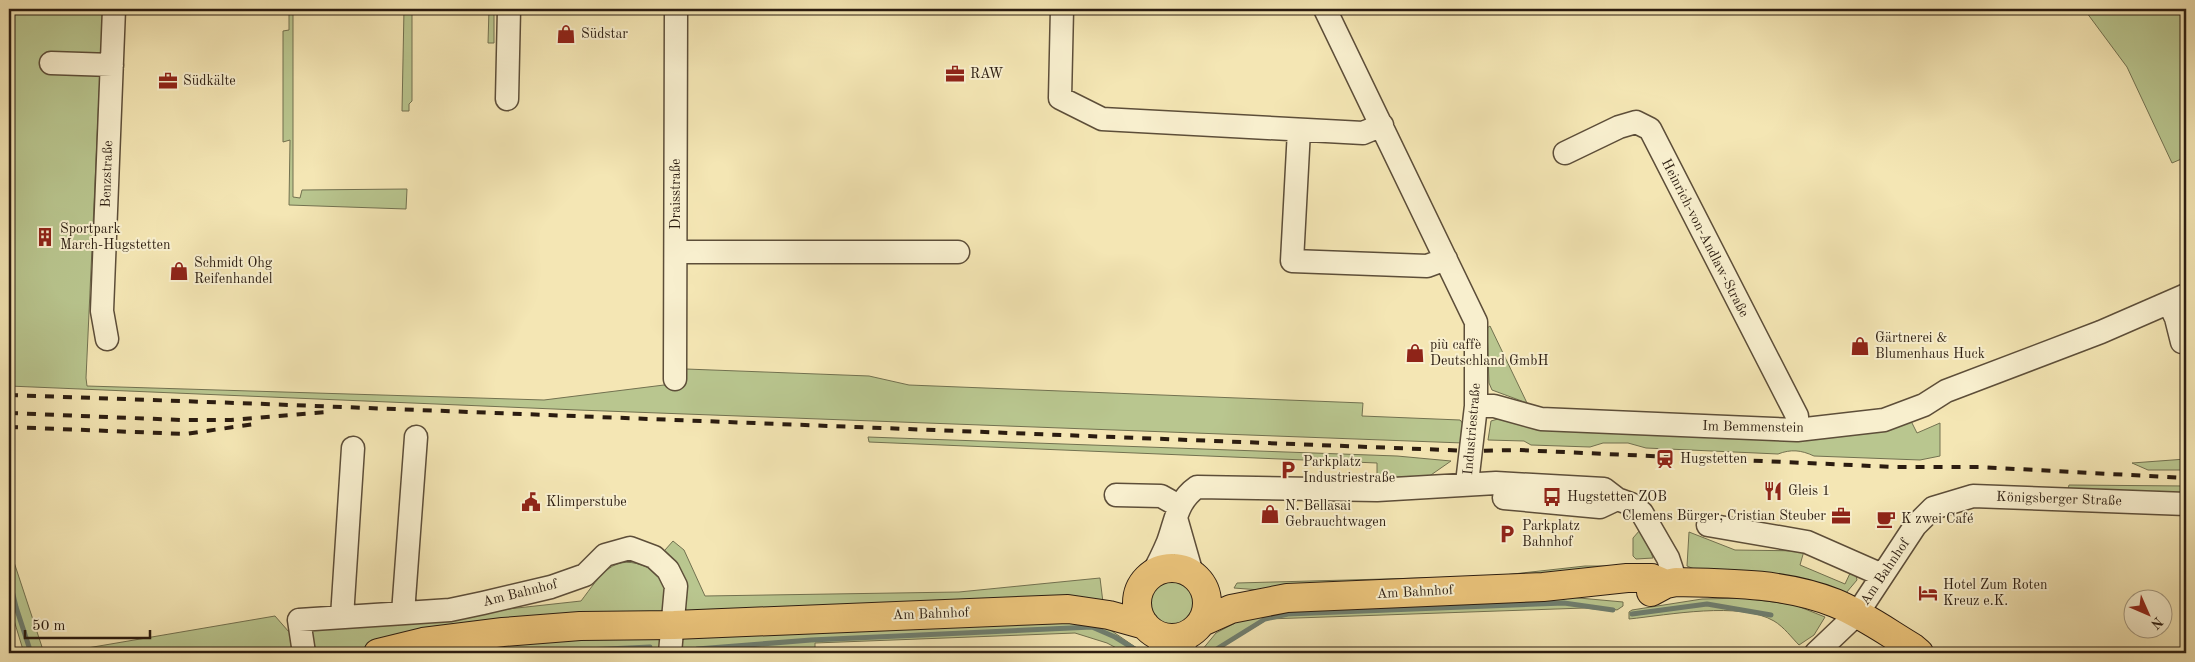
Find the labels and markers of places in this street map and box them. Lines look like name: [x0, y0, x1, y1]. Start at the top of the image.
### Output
shop icon: Südstar: [555, 23, 577, 45]
place label: Südstar: [581, 27, 628, 41]
office icon: RAW: [944, 63, 966, 85]
place label: RAW: [970, 67, 1003, 81]
office icon: Südkälte: [157, 70, 179, 92]
place label: Südkälte: [183, 74, 236, 88]
place label: Sportpark March-Hugstetten: [60, 222, 171, 252]
building icon: Sportpark March-Hugstetten: [34, 226, 56, 248]
place label: Schmidt Ohg Reifenhandel: [194, 256, 273, 286]
shop icon: Schmidt Ohg Reifenhandel: [168, 260, 190, 282]
place label: Gärtnerei & Blumenhaus Huck: [1875, 331, 1985, 361]
shop icon: Gärtnerei & Blumenhaus Huck: [1849, 335, 1871, 357]
place label: più caffè Deutschland GmbH: [1430, 338, 1548, 368]
shop icon: più caffè Deutschland GmbH: [1404, 342, 1426, 364]
station icon: Hugstetten: [1654, 448, 1676, 470]
place label: Hugstetten: [1680, 452, 1748, 466]
place label: Parkplatz Industriestraße: [1303, 455, 1395, 485]
parking icon: Parkplatz Industriestraße: [1277, 459, 1299, 481]
restaurant icon: Gleis 1: [1762, 480, 1784, 502]
place label: Gleis 1: [1788, 484, 1830, 498]
bus stop icon: Hugstetten ZOB: [1541, 486, 1563, 508]
place label: Hugstetten ZOB: [1567, 490, 1667, 504]
public building icon: Klimperstube: [520, 491, 542, 513]
place label: Klimperstube: [546, 495, 627, 509]
place label: N. Bellasai Gebrauchtwagen: [1285, 499, 1387, 529]
shop icon: N. Bellasai Gebrauchtwagen: [1259, 503, 1281, 525]
office icon: Clemens Bürger, Cristian Steuber: [1830, 505, 1852, 527]
cafe icon: K zwei Café: [1875, 508, 1897, 530]
place label: Clemens Bürger, Cristian Steuber: [1622, 509, 1826, 523]
place label: K zwei Café: [1901, 512, 1973, 526]
place label: Parkplatz Bahnhof: [1522, 519, 1580, 549]
parking icon: Parkplatz Bahnhof: [1496, 523, 1518, 545]
place label: Hotel Zum Roten Kreuz e.K.: [1943, 578, 2048, 608]
hotel icon: Hotel Zum Roten Kreuz e.K.: [1917, 582, 1939, 604]

